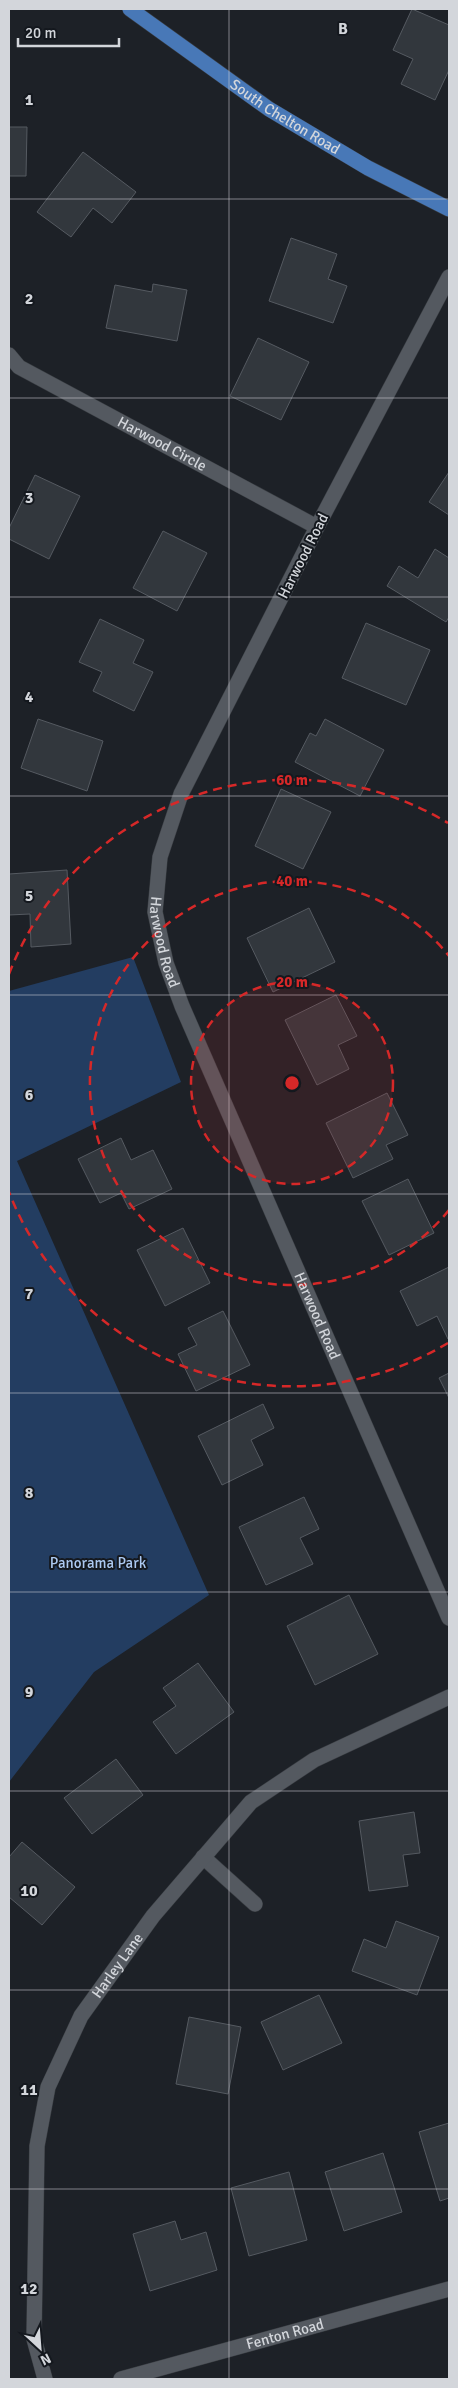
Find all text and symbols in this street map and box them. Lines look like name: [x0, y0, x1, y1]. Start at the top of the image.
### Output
scale bar: [18, 15, 119, 47]
text: B: [338, 19, 348, 39]
text: 20 m: [25, 24, 56, 42]
street label: South Chelton Road: [227, 75, 343, 158]
text: 1: [25, 90, 34, 110]
text: 2: [25, 289, 33, 309]
street label: Harwood Circle: [114, 413, 210, 475]
text: 3: [25, 488, 33, 508]
street label: Harwood Road: [274, 510, 332, 602]
text: 4: [25, 687, 34, 707]
text: 60 m: [276, 771, 308, 789]
text: 40 m: [276, 872, 308, 890]
text: 5: [25, 886, 33, 906]
street label: Harwood Road: [146, 896, 183, 990]
text: 20 m: [276, 973, 308, 991]
centre of rings: [283, 1074, 301, 1092]
text: 6: [25, 1085, 34, 1105]
street label: Harwood Road: [290, 1269, 344, 1362]
text: 7: [25, 1284, 34, 1304]
text: 8: [25, 1483, 34, 1503]
park label: Panorama Park: [50, 1554, 147, 1572]
text: 9: [25, 1682, 34, 1702]
text: 10: [20, 1881, 38, 1901]
street label: Harley Lane: [88, 1929, 147, 2002]
text: 11: [20, 2080, 38, 2100]
text: 12: [20, 2279, 38, 2299]
street label: Fenton Road: [244, 2315, 326, 2353]
north arrow: [15, 2323, 65, 2373]
text: N: [37, 2349, 54, 2369]

